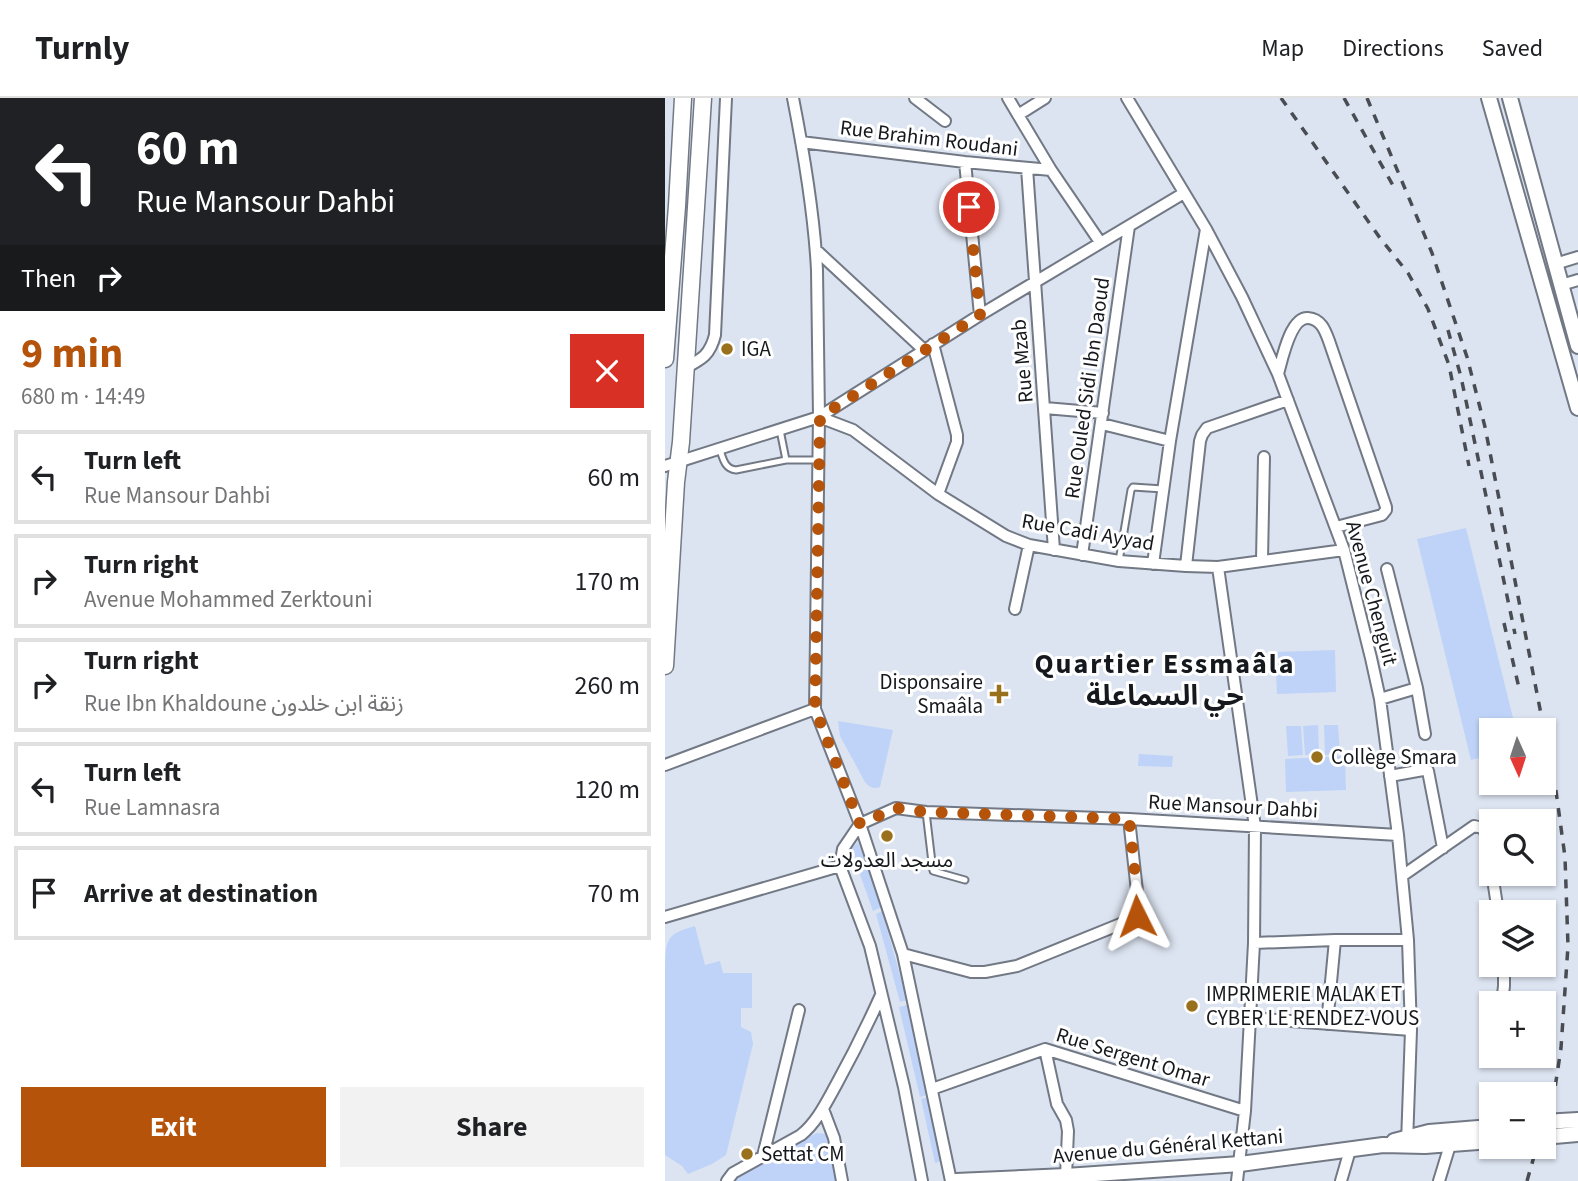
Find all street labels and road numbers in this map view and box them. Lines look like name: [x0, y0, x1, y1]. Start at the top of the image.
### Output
street label: Rue Brahim Roudani: [838, 112, 1020, 164]
street label: Rue Ouled Sidi Ibn Daoud: [1057, 275, 1117, 501]
street label: Rue Mzab: [1003, 318, 1041, 404]
street label: Rue Cadi Ayyad: [1019, 506, 1157, 558]
street label: Avenue Chenguit: [1338, 517, 1406, 669]
street label: Rue Mansour Dahbi: [1147, 787, 1319, 825]
street label: Rue Sergent Omar: [1052, 1019, 1214, 1095]
street label: Avenue du Général Kettani: [1052, 1121, 1284, 1171]

